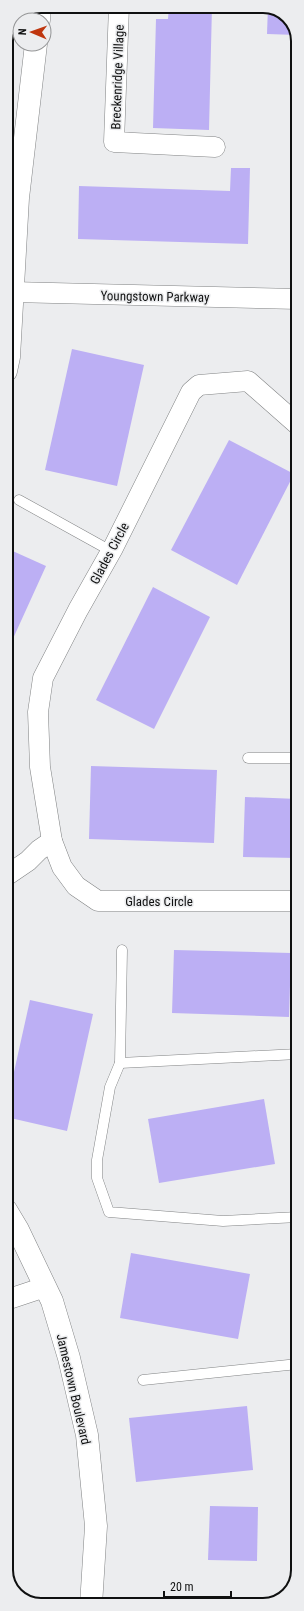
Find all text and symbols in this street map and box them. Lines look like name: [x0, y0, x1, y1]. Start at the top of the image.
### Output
north arrow: [12, 12, 52, 52]
street label: Breckenridge Village: [108, 24, 127, 130]
text: N: [16, 28, 29, 35]
street label: Youngstown Parkway: [100, 288, 210, 305]
street label: Glades Circle: [87, 520, 132, 587]
street label: Glades Circle: [125, 894, 193, 909]
street label: Jamestown Boulevard: [53, 1332, 94, 1446]
scale bar: [164, 1573, 231, 1599]
text: 20 m: [170, 1580, 194, 1594]

